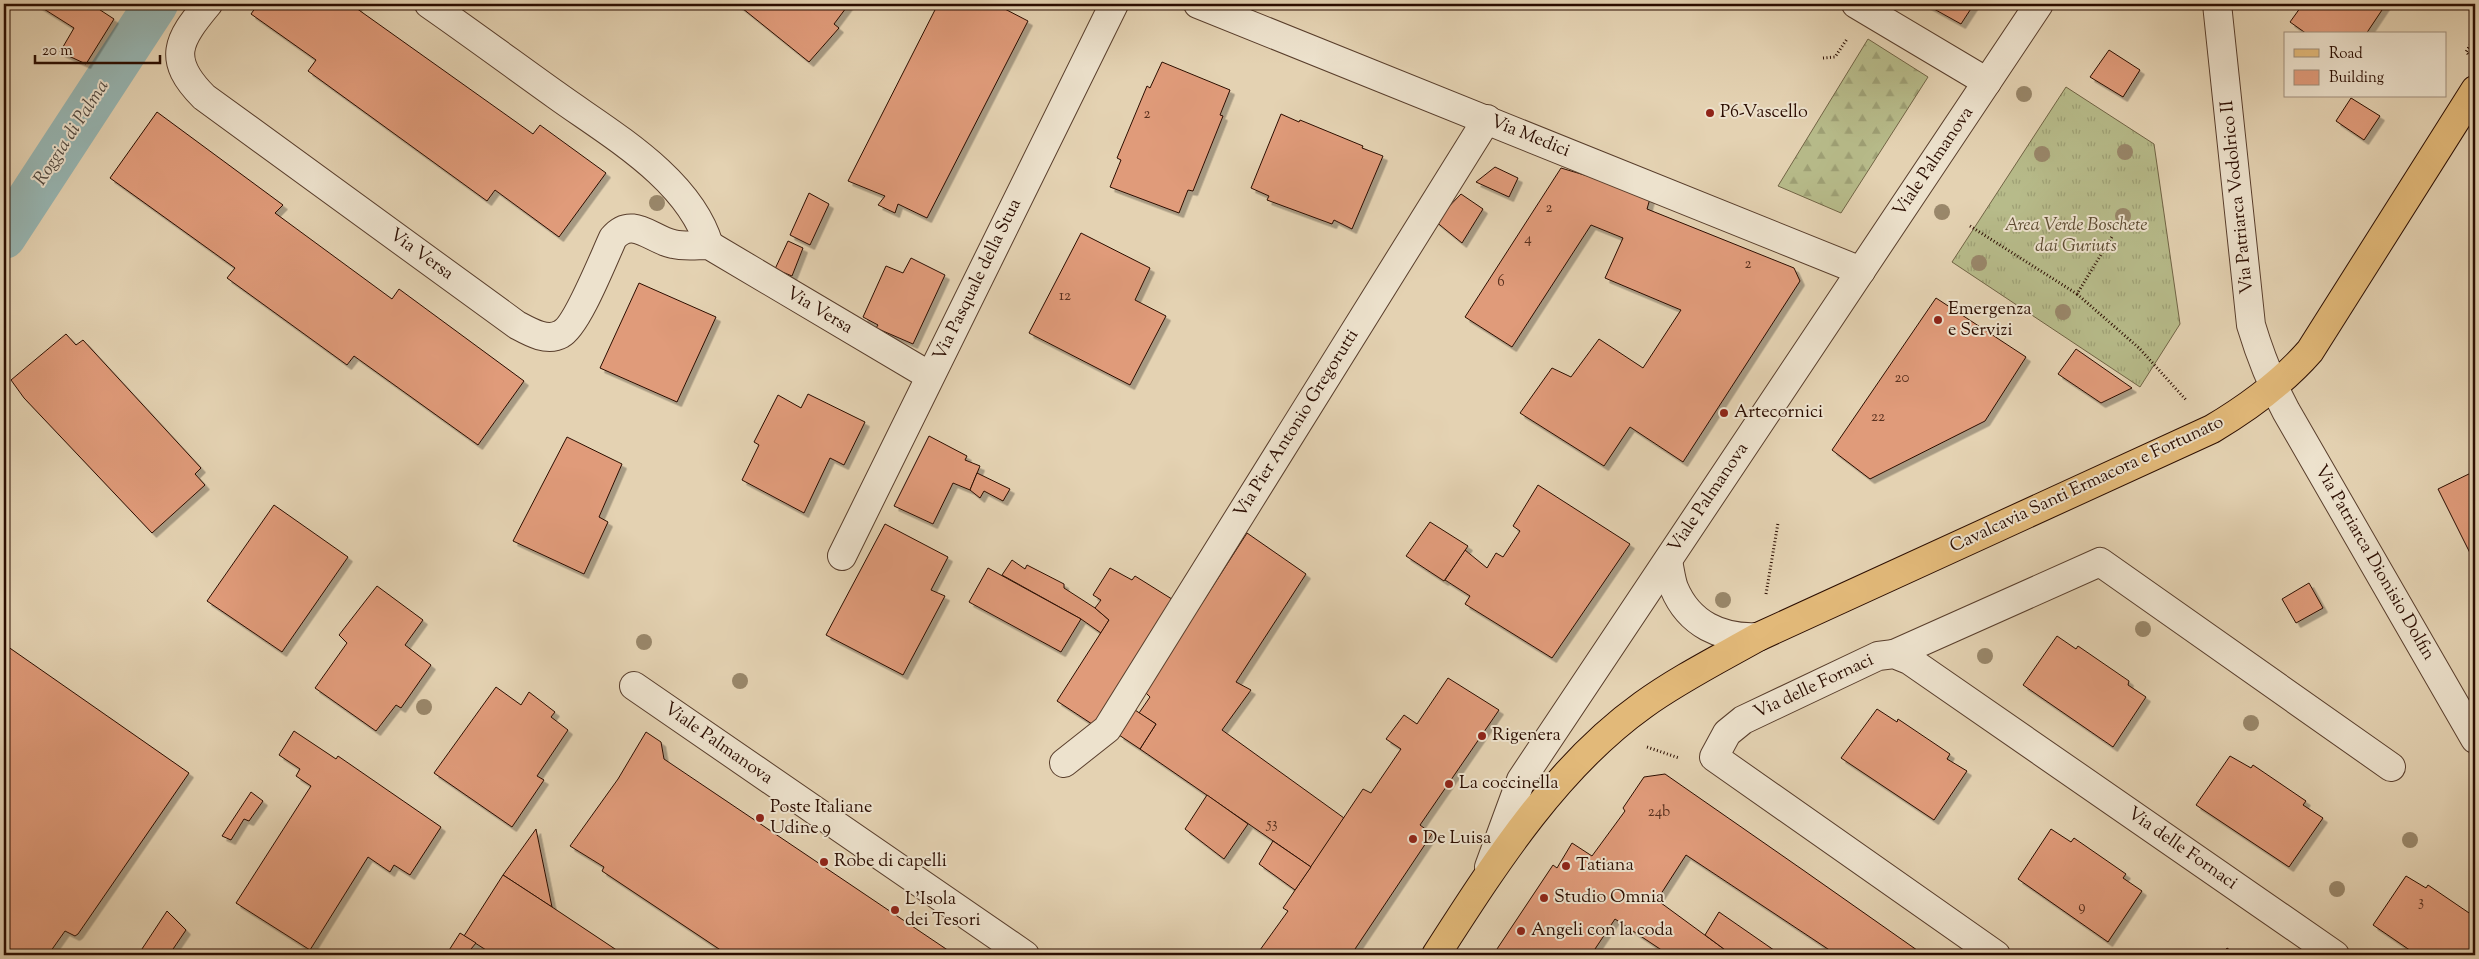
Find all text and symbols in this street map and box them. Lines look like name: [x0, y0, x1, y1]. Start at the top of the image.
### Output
scale bar: [35, 32, 160, 64]
legend: [2284, 32, 2446, 98]
text: 20 m: [42, 41, 73, 62]
text: Road: [2329, 44, 2363, 65]
text: Building: [2329, 68, 2384, 89]
water label: Roggia di Palma: [28, 75, 116, 191]
street label: Via Patriarca Vodolrico II: [2215, 99, 2261, 295]
place label: P6-Vascello: [1720, 100, 1808, 126]
street label: Viale Palmanova: [1887, 102, 1981, 222]
house number: 2: [1143, 104, 1151, 125]
marker: P6-Vascello: [1704, 107, 1716, 119]
street label: Via Medici: [1486, 109, 1574, 165]
street label: Via Pasquale della Stua: [927, 194, 1029, 366]
house number: 2: [1545, 198, 1553, 219]
park label: Area Verde Boschete dai Guriuts: [2004, 213, 2148, 260]
street label: Via Versa: [383, 223, 459, 287]
house number: 4: [1524, 229, 1532, 250]
house number: 2: [1744, 254, 1752, 275]
house number: 6: [1497, 272, 1505, 293]
street label: Via Versa: [781, 281, 857, 341]
house number: 12: [1059, 286, 1071, 307]
place label: Emergenza e Servizi: [1948, 297, 2032, 344]
marker: Emergenza e Servizi: [1932, 314, 1944, 326]
street label: Via Pier Antonio Gregorutti: [1228, 325, 1366, 523]
house number: 20: [1895, 368, 1910, 389]
place label: Artecornici: [1734, 400, 1823, 426]
marker: Artecornici: [1718, 407, 1730, 419]
house number: 22: [1871, 407, 1885, 428]
street label: Cavalcavia Santi Ermacora e Fortunato: [1946, 410, 2228, 560]
street label: Viale Palmanova: [1662, 438, 1756, 558]
street label: Via Patriarca Dionisio Dolfin: [2307, 460, 2441, 666]
street label: Via delle Fornaci: [1750, 648, 1878, 726]
street label: Viale Palmanova: [658, 697, 778, 791]
place label: Rigenera: [1492, 723, 1561, 749]
marker: Rigenera: [1476, 730, 1488, 742]
place label: La coccinella: [1459, 771, 1558, 797]
marker: La coccinella: [1443, 778, 1455, 790]
place label: Poste Italiane Udine 9: [770, 795, 872, 842]
street label: Via delle Fornaci: [2122, 801, 2242, 897]
house number: 24b: [1648, 802, 1670, 823]
marker: Poste Italiane Udine 9: [754, 812, 766, 824]
house number: 53: [1265, 814, 1278, 835]
place label: De Luisa: [1423, 826, 1491, 852]
marker: De Luisa: [1407, 833, 1419, 845]
place label: Robe di capelli: [834, 849, 947, 875]
place label: Tatiana: [1576, 853, 1634, 879]
marker: Robe di capelli: [818, 856, 830, 868]
marker: Tatiana: [1560, 860, 1572, 872]
place label: Studio Omnia: [1554, 885, 1664, 911]
place label: L'Isola dei Tesori: [905, 887, 981, 934]
marker: Studio Omnia: [1538, 892, 1550, 904]
house number: 3: [2418, 892, 2424, 913]
house number: 9: [2078, 897, 2086, 918]
marker: L'Isola dei Tesori: [889, 904, 901, 916]
place label: Angeli con la coda: [1531, 918, 1673, 944]
marker: Angeli con la coda: [1515, 925, 1527, 937]

